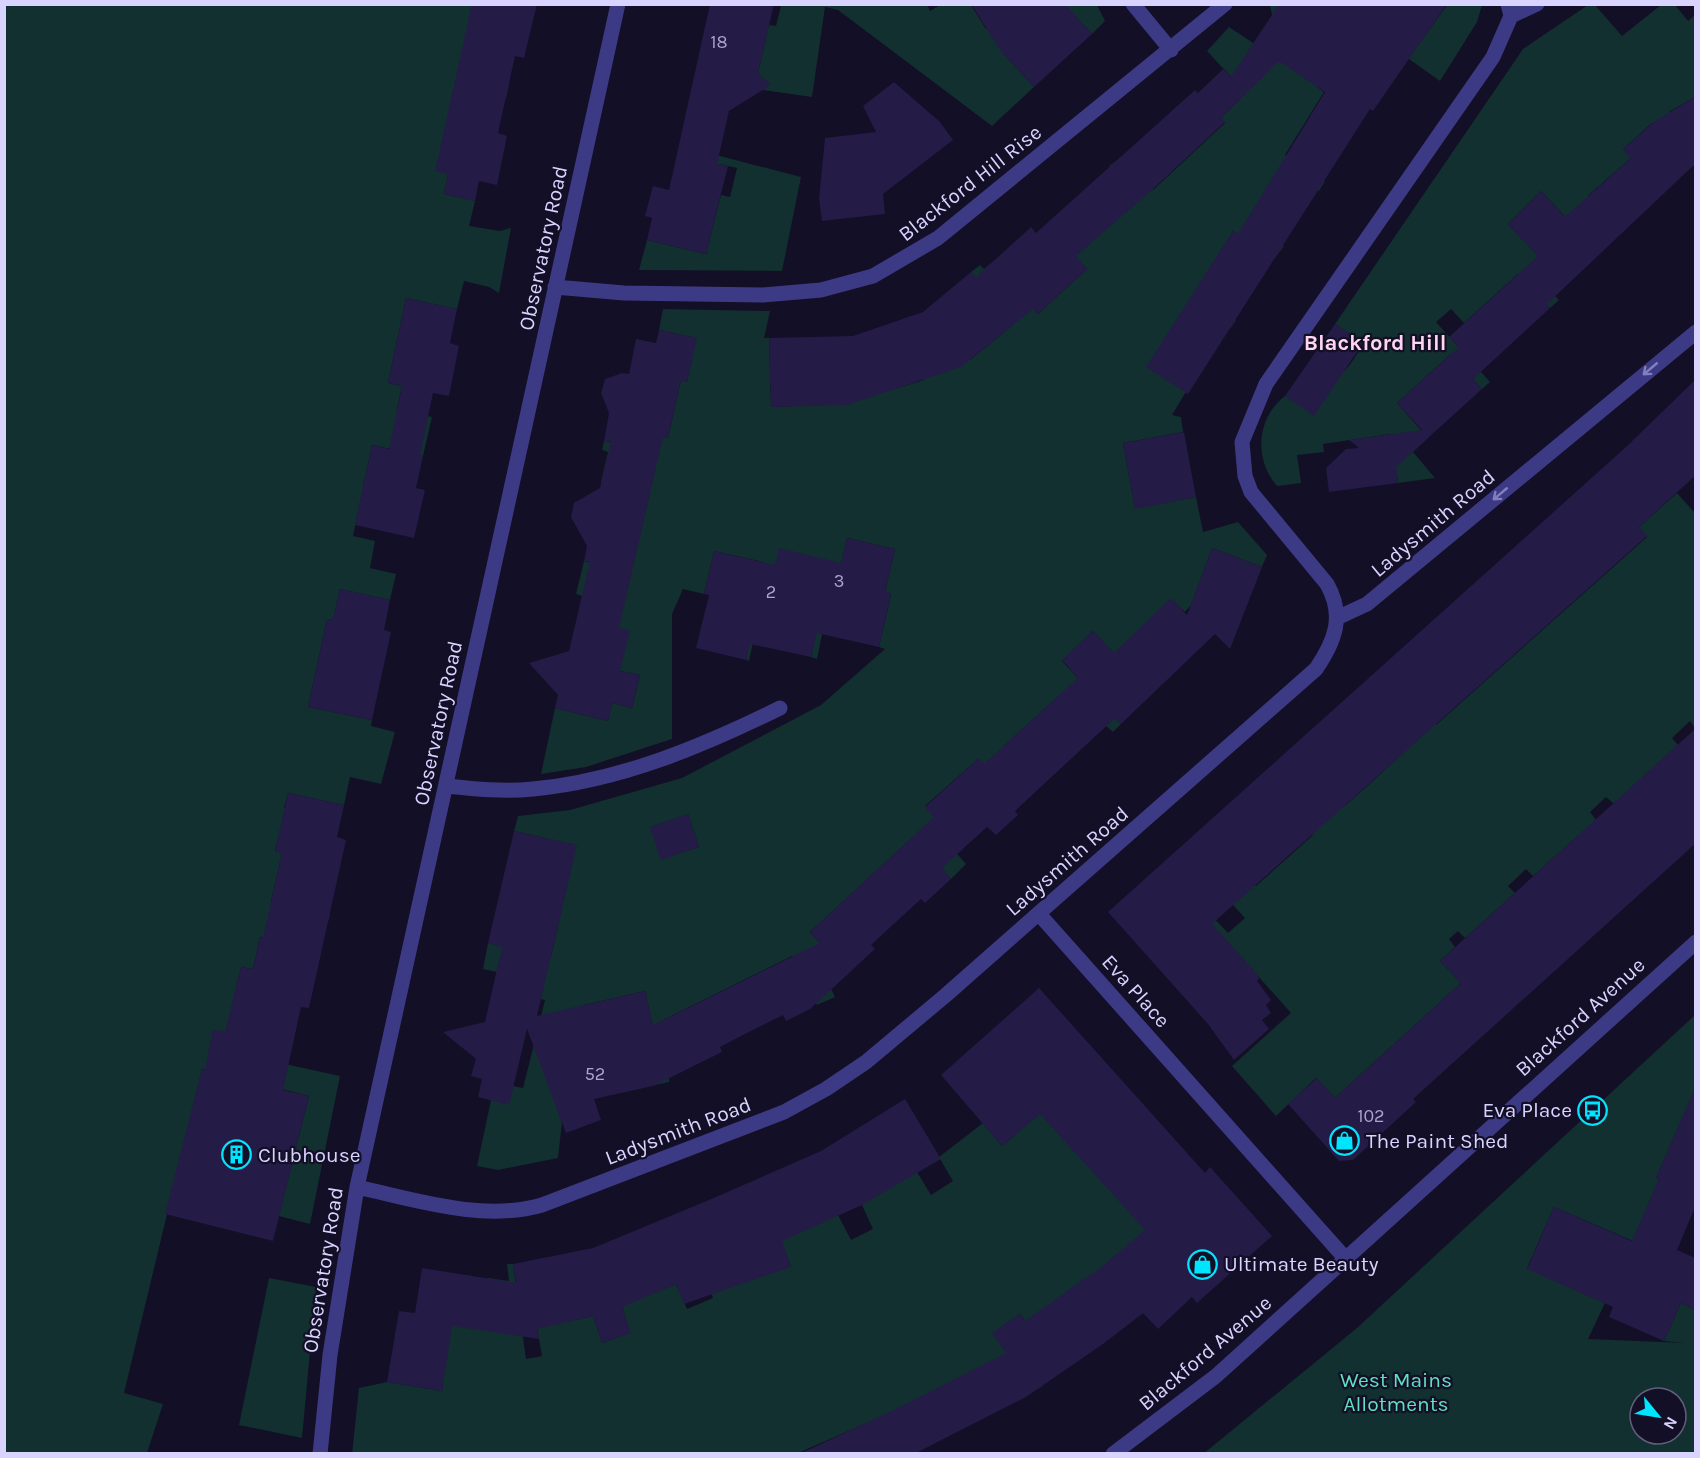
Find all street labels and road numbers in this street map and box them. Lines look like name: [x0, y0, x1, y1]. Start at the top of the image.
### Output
street label: Blackford Hill Rise: [894, 120, 1046, 246]
street label: Observatory Road: [514, 164, 572, 332]
street label: Ladysmith Road: [1366, 464, 1500, 582]
street label: Observatory Road: [409, 639, 467, 807]
street label: Ladysmith Road: [1001, 801, 1133, 921]
street label: Eva Place: [1097, 950, 1175, 1032]
street label: Blackford Avenue: [1510, 953, 1650, 1081]
street label: Ladysmith Road: [602, 1092, 754, 1170]
street label: Observatory Road: [298, 1185, 348, 1355]
street label: Blackford Avenue: [1134, 1291, 1276, 1415]

